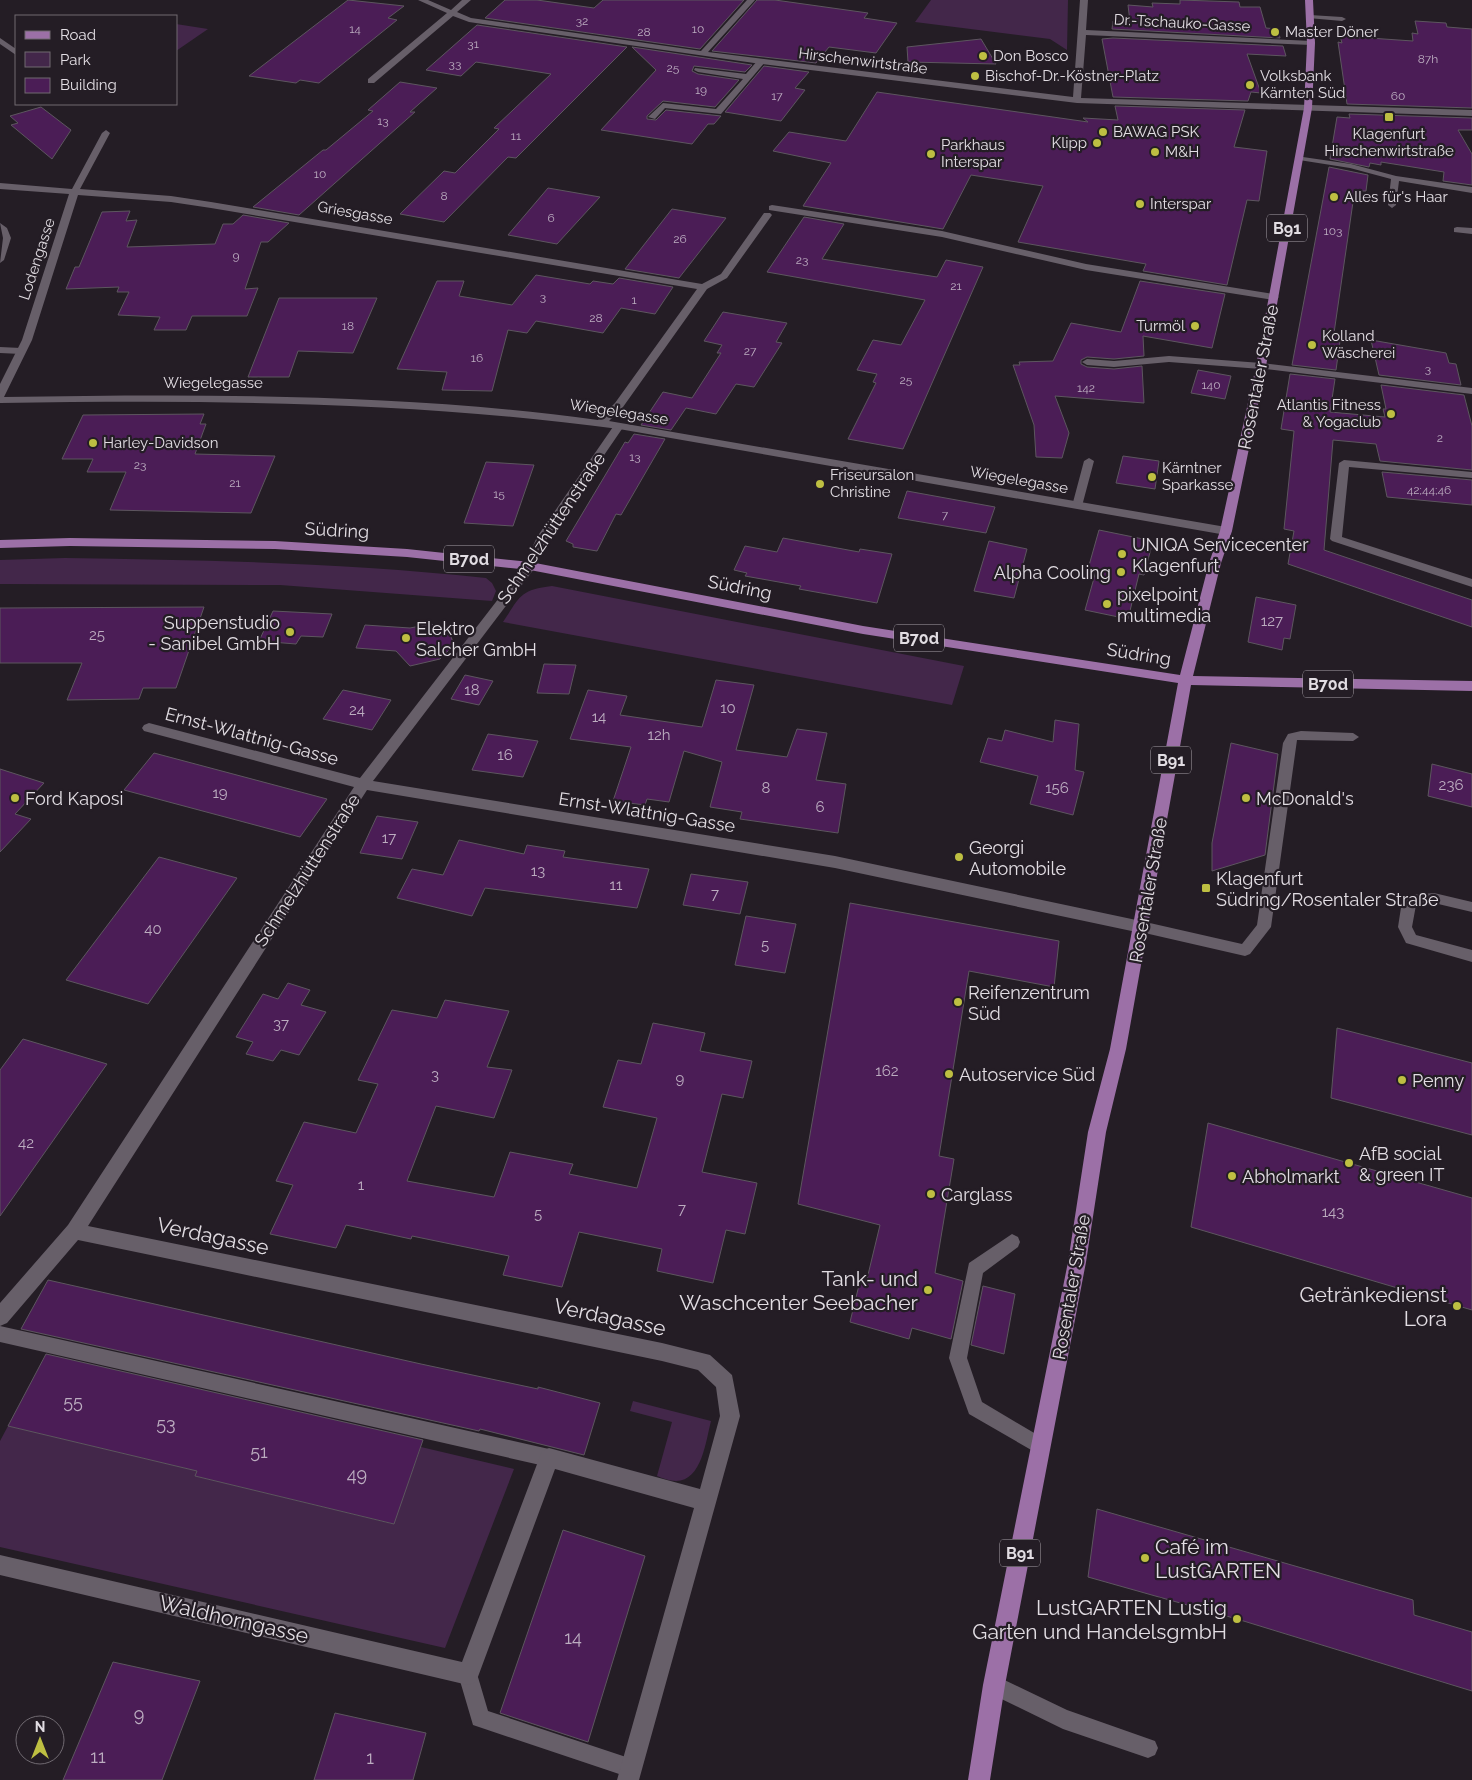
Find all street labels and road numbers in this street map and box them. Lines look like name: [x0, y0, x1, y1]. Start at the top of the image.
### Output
street label: Dr.-Tschauko-Gasse: [1113, 10, 1251, 36]
street label: Hirschenwirtstraße: [798, 44, 929, 78]
street label: Griesgasse: [316, 198, 394, 229]
road number: B91: [1267, 214, 1307, 242]
street label: Lodengasse: [15, 216, 59, 302]
street label: Rosentaler Straße: [1234, 302, 1282, 451]
street label: Wiegelegasse: [163, 374, 263, 392]
street label: Wiegelegasse: [568, 395, 670, 429]
street label: Schmelzhüttenstraße: [493, 448, 610, 607]
street label: Wiegelegasse: [968, 463, 1070, 498]
street label: Südring: [304, 518, 370, 542]
road number: B70d: [444, 546, 494, 572]
street label: Südring: [706, 571, 774, 603]
road number: B70d: [894, 624, 944, 651]
street label: Südring: [1105, 639, 1173, 669]
road number: B70d: [1303, 671, 1353, 698]
street label: Ernst-Wlattnig-Gasse: [163, 703, 341, 769]
road number: B91: [1151, 746, 1191, 774]
street label: Ernst-Wlattnig-Gasse: [557, 788, 737, 836]
street label: Schmelzhüttenstraße: [250, 789, 364, 950]
street label: Rosentaler Straße: [1125, 815, 1171, 964]
street label: Verdagasse: [155, 1212, 271, 1260]
street label: Rosentaler Straße: [1048, 1212, 1094, 1361]
street label: Verdagasse: [552, 1293, 668, 1341]
road number: B91: [1000, 1540, 1040, 1566]
street label: Waldhorngasse: [157, 1590, 311, 1648]

